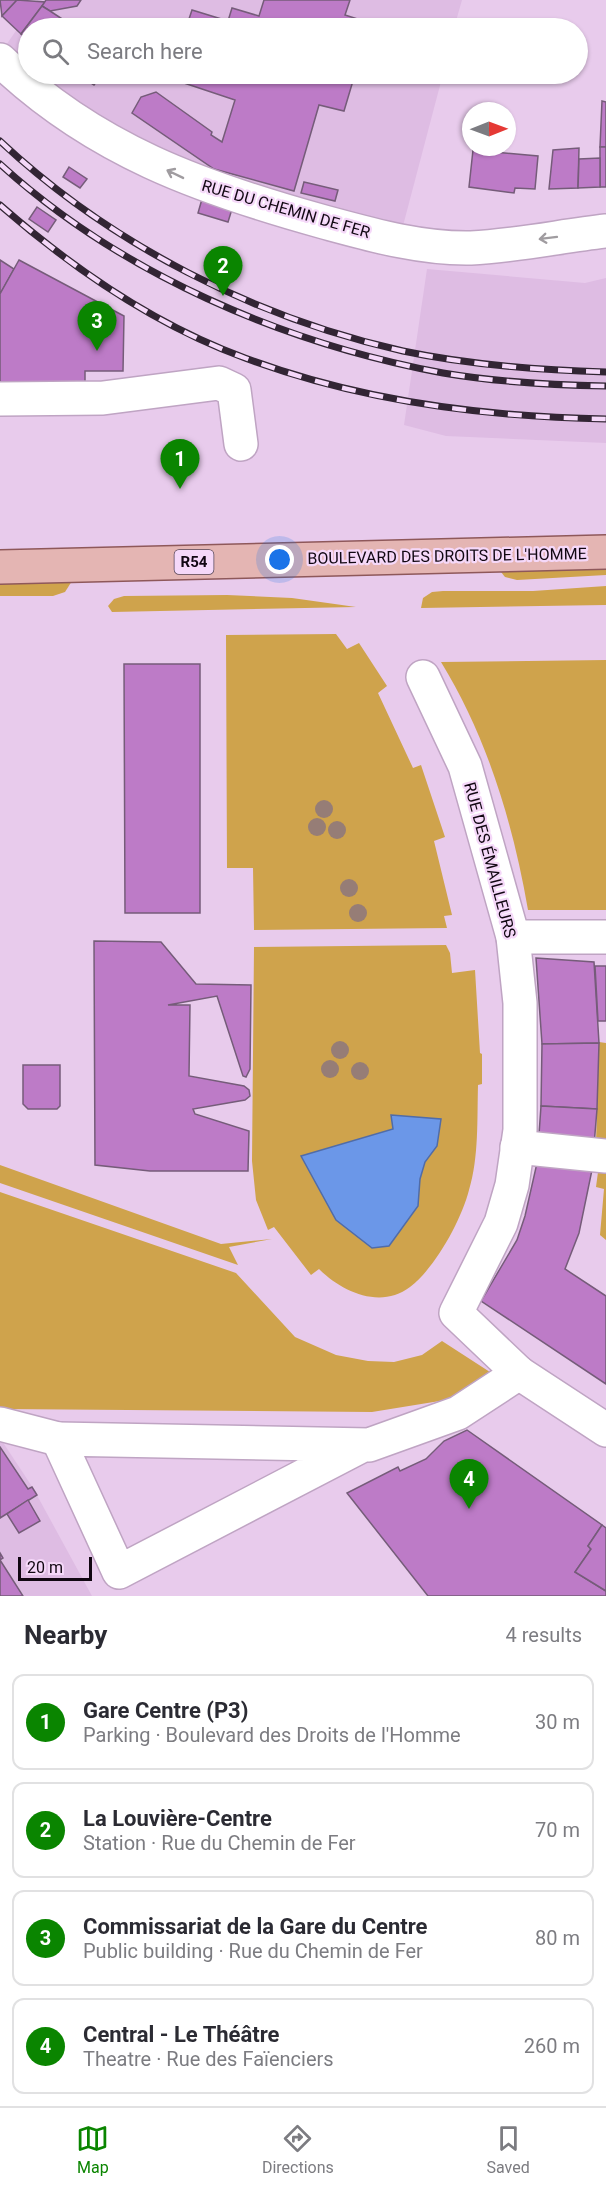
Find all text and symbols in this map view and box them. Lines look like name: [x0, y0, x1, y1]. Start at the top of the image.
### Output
search box: [18, 18, 588, 84]
icon: search: [39, 35, 72, 68]
text: Search here: [87, 39, 203, 64]
north arrow: [462, 102, 516, 156]
one-way arrow: [167, 167, 185, 179]
street label: RUE DU CHEMIN DE FER: [200, 176, 372, 242]
one-way arrow: [539, 233, 558, 244]
pin: 2: [204, 246, 242, 296]
pin: 3: [78, 302, 116, 351]
pin: 1: [160, 440, 200, 489]
street label: BOULEVARD DES DROITS DE L'HOMME: [307, 544, 587, 568]
your location: [265, 545, 294, 574]
road number: R54: [174, 550, 214, 574]
street label: RUE DES ÉMAILLEURS: [460, 780, 520, 940]
pin: 4: [450, 1460, 488, 1509]
scale bar: [18, 1554, 92, 1582]
text: 20 m: [27, 1558, 63, 1577]
text: Nearby: [24, 1620, 107, 1650]
text: 4 results: [506, 1623, 582, 1647]
text: Gare Centre (P3): [83, 1698, 248, 1723]
text: 1: [40, 1710, 51, 1734]
text: 30 m: [535, 1710, 580, 1734]
text: Parking · Boulevard des Droits de l'Homme: [83, 1723, 461, 1747]
text: La Louvière-Centre: [83, 1806, 272, 1831]
text: 2: [40, 1818, 51, 1842]
text: 70 m: [535, 1818, 580, 1842]
text: Station · Rue du Chemin de Fer: [83, 1831, 356, 1855]
text: Commissariat de la Gare du Centre: [83, 1914, 427, 1939]
text: 3: [40, 1926, 51, 1950]
text: 80 m: [535, 1926, 580, 1950]
text: Public building · Rue du Chemin de Fer: [83, 1939, 423, 1963]
text: Central - Le Théâtre: [83, 2022, 279, 2047]
text: 4: [40, 2034, 51, 2058]
text: 260 m: [524, 2034, 580, 2058]
text: Theatre · Rue des Faïenciers: [83, 2047, 334, 2071]
tab: Map: [76, 2122, 109, 2177]
tab: Directions: [262, 2122, 334, 2177]
tab: Saved: [486, 2122, 530, 2177]

